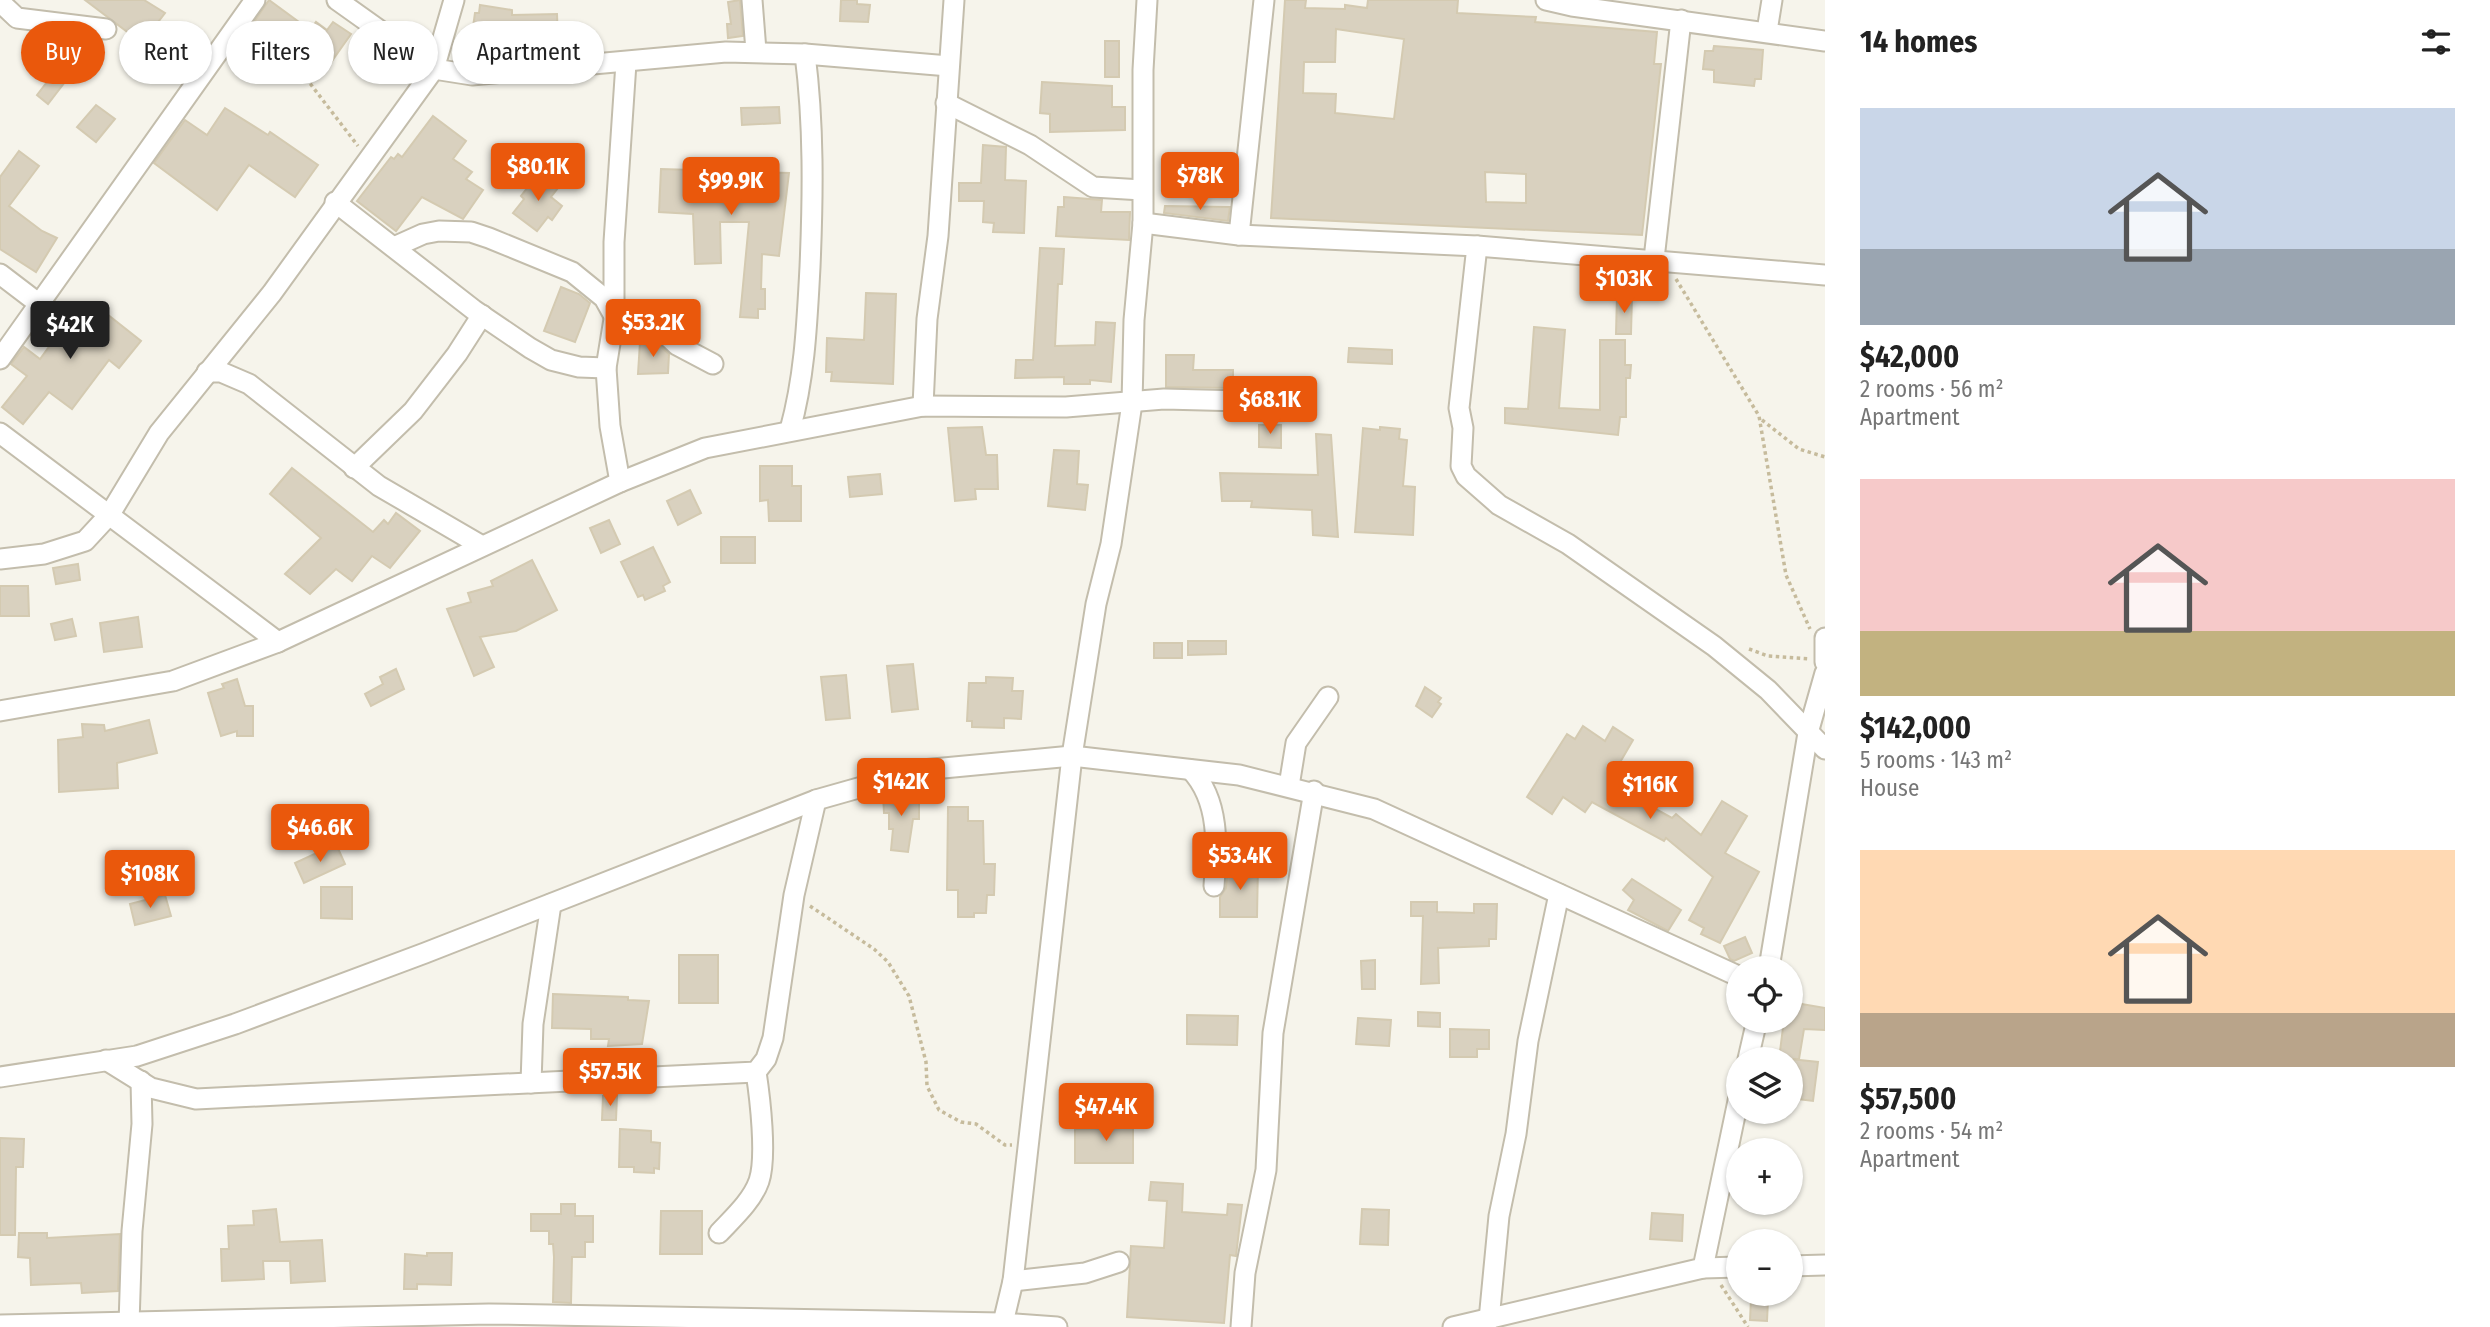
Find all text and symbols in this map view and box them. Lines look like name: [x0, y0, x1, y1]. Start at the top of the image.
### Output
chip: Buy: [21, 21, 105, 84]
chip: Rent: [119, 21, 212, 84]
chip: Filters: [226, 21, 334, 84]
chip: New: [348, 21, 438, 84]
chip: Apartment: [452, 21, 604, 84]
icon: filters: [2417, 23, 2455, 61]
text: 14 homes: [1860, 24, 1977, 60]
pin: $80.1K: [481, 144, 595, 203]
text: $80.1K: [507, 152, 569, 180]
pin: $78K: [1159, 152, 1241, 212]
icon: home: [2095, 154, 2221, 280]
pin: $99.9K: [674, 158, 788, 217]
text: $78K: [1177, 161, 1223, 189]
text: $99.9K: [699, 166, 763, 194]
pin: $103K: [1575, 256, 1673, 315]
text: $103K: [1596, 264, 1652, 292]
pin: $53.2K: [596, 300, 710, 359]
pin: $42K: [29, 302, 111, 361]
text: $53.2K: [622, 308, 684, 336]
text: $42K: [46, 310, 94, 338]
text: $42,000: [1860, 339, 1959, 375]
text: 2 rooms · 56 m²: [1860, 375, 2004, 403]
pin: $68.1K: [1213, 376, 1327, 436]
text: $68.1K: [1239, 385, 1301, 413]
text: Apartment: [1860, 403, 1960, 431]
icon: home: [2095, 525, 2221, 651]
text: $142,000: [1860, 710, 1971, 746]
text: 5 rooms · 143 m²: [1860, 746, 2012, 774]
pin: $142K: [852, 758, 950, 818]
pin: $116K: [1601, 762, 1699, 821]
text: $142K: [873, 767, 929, 795]
text: $116K: [1622, 770, 1678, 798]
text: House: [1860, 774, 1919, 802]
pin: $46.6K: [263, 804, 377, 864]
text: $46.6K: [287, 813, 353, 841]
pin: $53.4K: [1183, 832, 1297, 892]
text: $53.4K: [1208, 841, 1272, 869]
pin: $108K: [101, 850, 199, 910]
text: $108K: [121, 859, 179, 887]
icon: home: [2095, 896, 2221, 1022]
map controls: [1726, 956, 1803, 1306]
button: locate: [1726, 956, 1803, 1033]
button: layers: [1726, 1047, 1803, 1124]
pin: $57.5K: [553, 1048, 667, 1108]
text: $57.5K: [579, 1057, 641, 1085]
text: $57,500: [1860, 1081, 1956, 1117]
pin: $47.4K: [1049, 1084, 1163, 1143]
text: $47.4K: [1075, 1092, 1137, 1120]
text: 2 rooms · 54 m²: [1860, 1117, 2003, 1145]
button: +: [1726, 1138, 1803, 1215]
text: Apartment: [1860, 1145, 1960, 1173]
button: −: [1726, 1229, 1803, 1306]

